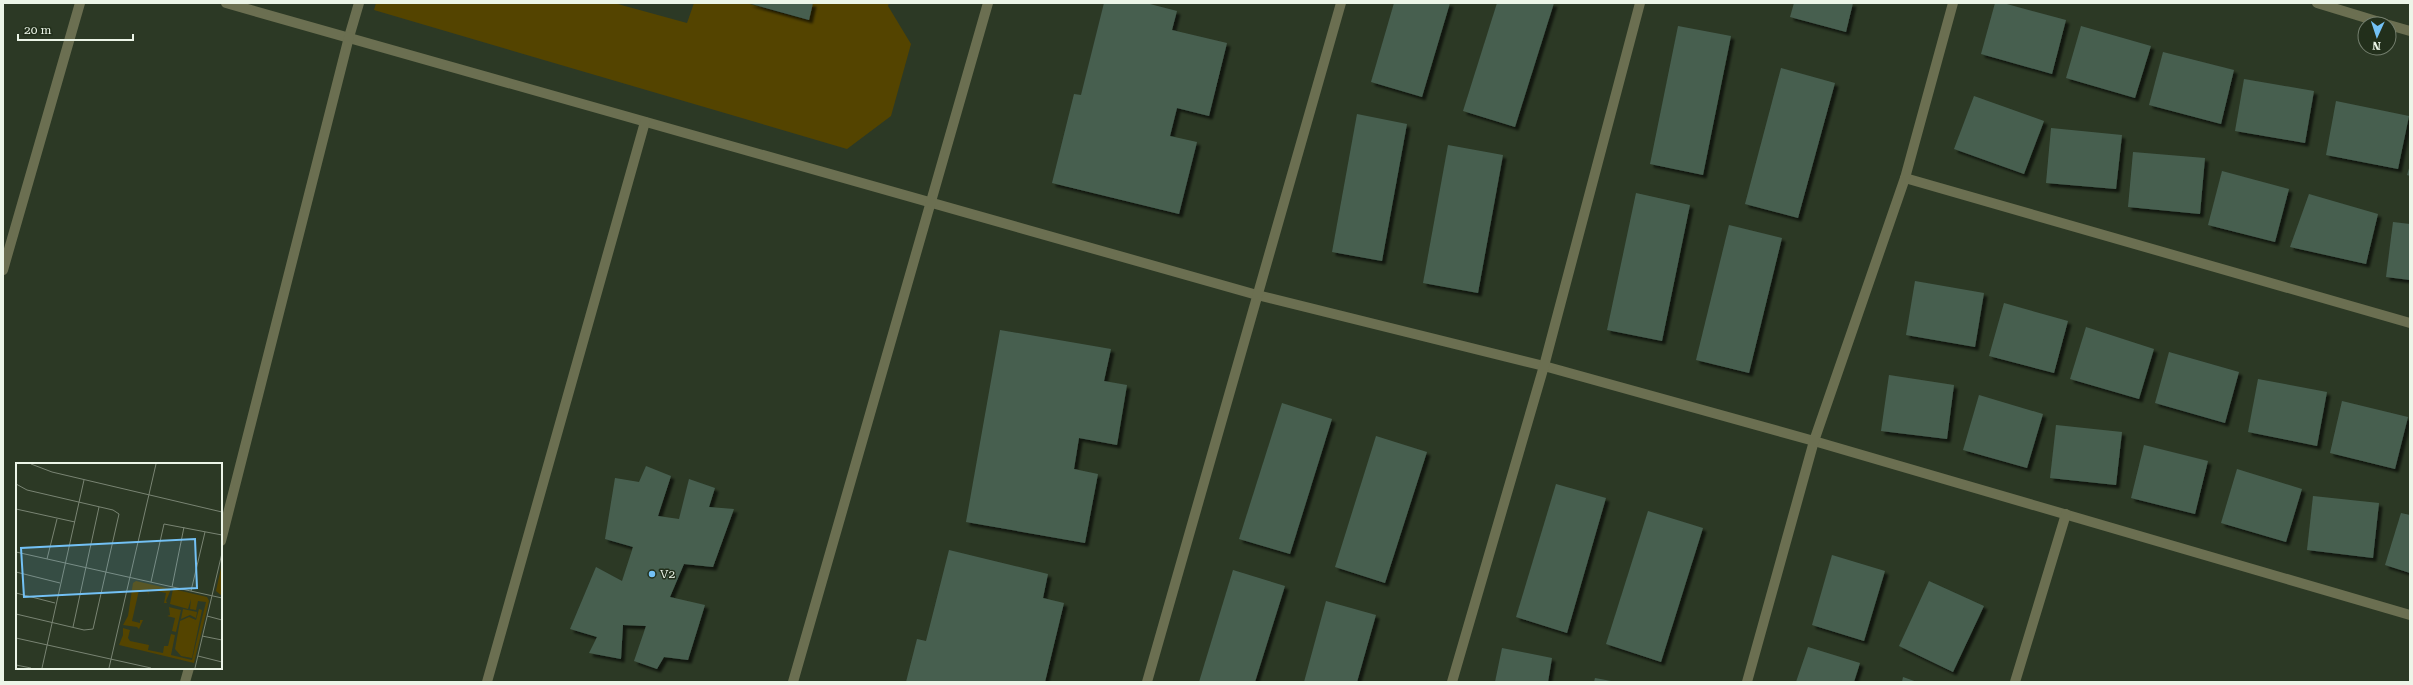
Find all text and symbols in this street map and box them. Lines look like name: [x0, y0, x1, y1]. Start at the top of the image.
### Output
scale bar: [18, 16, 133, 42]
north arrow: [2357, 16, 2397, 56]
text: 20 m: [24, 23, 51, 37]
text: N: [2371, 39, 2381, 52]
inset map: [16, 463, 222, 669]
place label: V2: [660, 567, 675, 581]
marker: V2: [647, 569, 657, 579]

